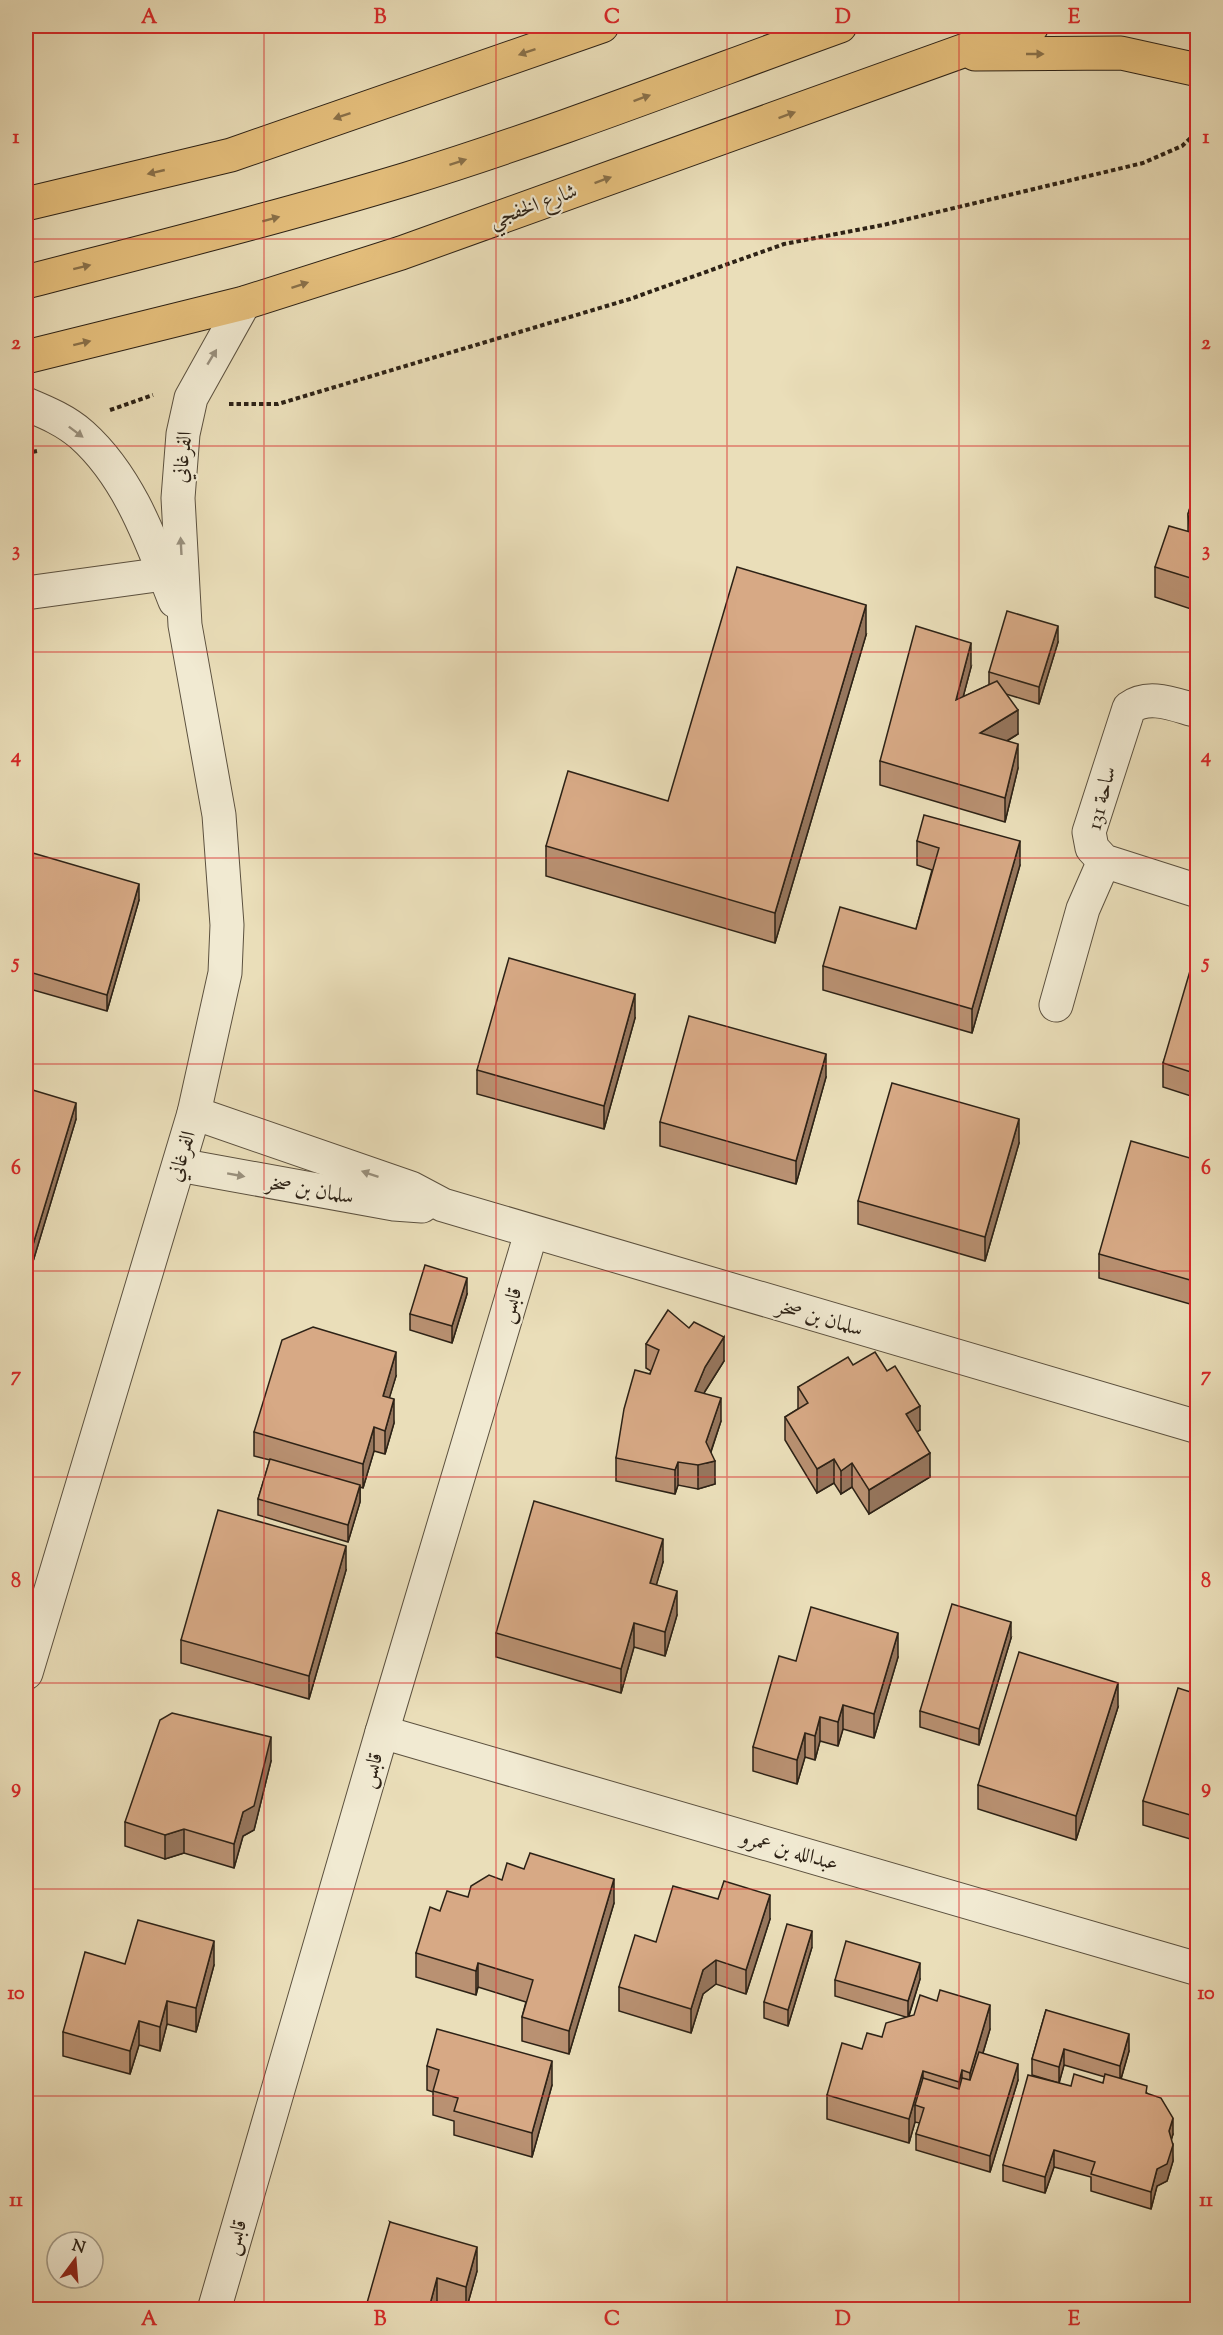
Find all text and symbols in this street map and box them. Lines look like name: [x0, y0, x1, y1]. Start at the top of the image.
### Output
text: A: [141, 4, 158, 33]
text: B: [374, 4, 387, 33]
text: C: [604, 4, 620, 33]
text: D: [835, 4, 851, 33]
text: E: [1068, 4, 1081, 33]
one-way arrow: [517, 47, 535, 57]
one-way arrow: [1026, 49, 1045, 59]
one-way arrow: [633, 93, 651, 103]
one-way arrow: [778, 109, 796, 119]
one-way arrow: [333, 111, 351, 121]
text: 1: [13, 124, 20, 153]
text: 1: [1203, 124, 1210, 153]
one-way arrow: [449, 157, 467, 166]
one-way arrow: [147, 168, 165, 178]
one-way arrow: [594, 175, 612, 185]
street label: شارع الخفجي: [485, 177, 583, 239]
one-way arrow: [262, 214, 280, 223]
one-way arrow: [73, 262, 91, 272]
one-way arrow: [291, 280, 309, 289]
text: 2: [11, 330, 21, 359]
text: 2: [1201, 330, 1211, 359]
one-way arrow: [73, 337, 91, 347]
one-way arrow: [207, 349, 218, 365]
one-way arrow: [69, 425, 84, 437]
street label: الفرغاني: [166, 430, 202, 485]
one-way arrow: [176, 536, 185, 555]
text: 3: [12, 537, 20, 566]
text: 3: [1202, 537, 1210, 566]
text: 4: [10, 743, 21, 772]
text: 4: [1200, 743, 1211, 772]
street label: ساحة 131: [1081, 763, 1125, 833]
text: 5: [11, 949, 20, 978]
text: 5: [1201, 949, 1210, 978]
street label: الفرغاني: [161, 1127, 205, 1186]
text: 6: [11, 1155, 21, 1184]
text: 6: [1201, 1155, 1211, 1184]
street label: سلمان بن صخر: [261, 1168, 356, 1213]
one-way arrow: [361, 1169, 379, 1179]
one-way arrow: [227, 1171, 246, 1180]
street label: قابس: [492, 1284, 531, 1327]
street label: سلمان بن صخر: [771, 1292, 866, 1346]
text: 7: [11, 1362, 22, 1391]
text: 7: [1201, 1362, 1212, 1391]
text: 8: [11, 1568, 21, 1597]
text: 8: [1201, 1568, 1211, 1597]
street label: قابس: [354, 1749, 392, 1792]
text: 9: [11, 1774, 21, 1803]
text: 9: [1201, 1774, 1211, 1803]
street label: عبدالله بن عمرو: [735, 1823, 842, 1880]
text: 10: [7, 1980, 25, 2009]
text: 10: [1197, 1980, 1215, 2009]
text: 11: [9, 2187, 23, 2216]
text: 11: [1199, 2187, 1213, 2216]
street label: قابس: [218, 2216, 256, 2259]
north arrow: [45, 2230, 105, 2290]
text: N: [69, 2235, 88, 2261]
text: A: [141, 2306, 158, 2335]
text: B: [374, 2306, 387, 2335]
text: C: [604, 2306, 620, 2335]
text: D: [835, 2306, 851, 2335]
text: E: [1068, 2306, 1081, 2335]

